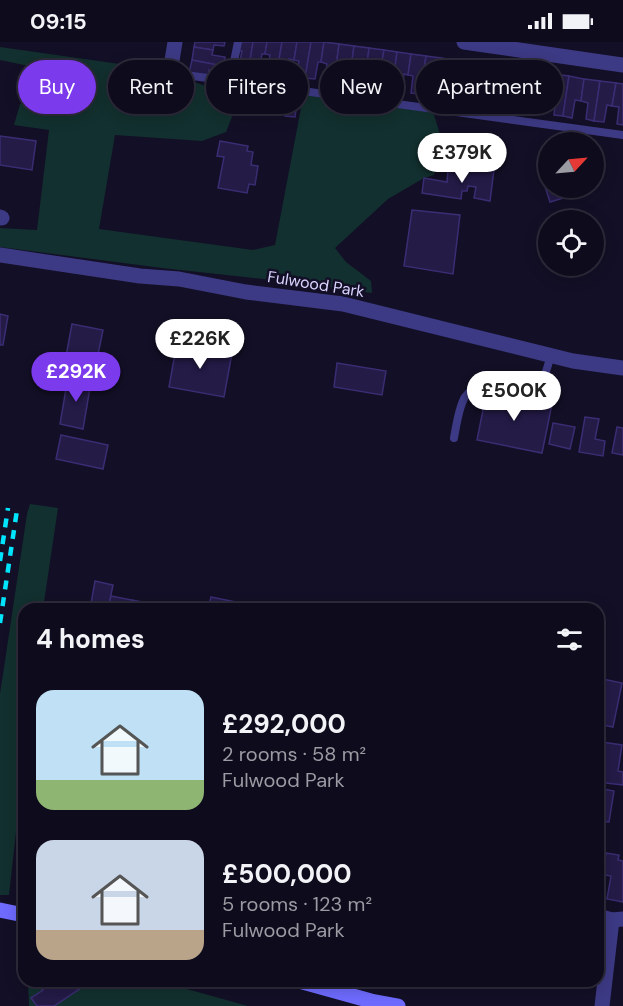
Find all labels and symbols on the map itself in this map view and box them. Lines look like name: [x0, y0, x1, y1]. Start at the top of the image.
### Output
north arrow: [538, 132, 604, 198]
pin: £379K: [420, 133, 504, 184]
street label: Fulwood Park: [266, 266, 366, 302]
pin: £226K: [158, 319, 242, 370]
pin: £292K: [34, 352, 118, 403]
pin: £500K: [472, 371, 556, 422]

